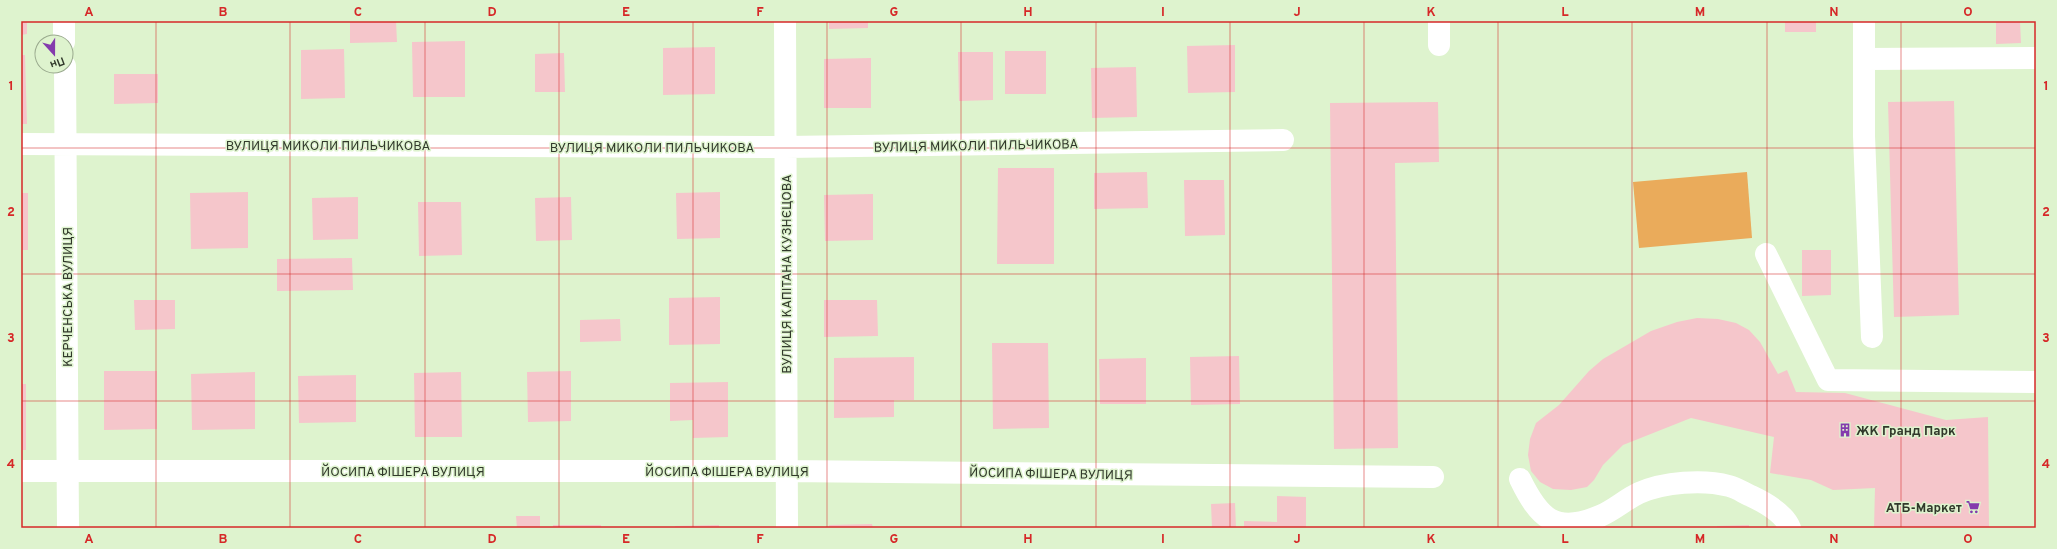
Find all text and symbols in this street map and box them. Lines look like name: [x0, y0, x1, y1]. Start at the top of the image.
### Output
text: A: [84, 5, 94, 21]
text: B: [219, 5, 228, 21]
text: C: [354, 5, 362, 21]
text: D: [487, 5, 497, 21]
text: E: [622, 5, 630, 21]
text: F: [756, 5, 764, 21]
text: G: [890, 5, 899, 21]
text: H: [1023, 5, 1033, 21]
text: I: [1161, 5, 1165, 21]
text: J: [1293, 5, 1301, 21]
text: K: [1426, 5, 1436, 21]
text: L: [1561, 5, 1569, 21]
text: M: [1695, 5, 1705, 21]
text: N: [1829, 5, 1839, 21]
text: O: [1963, 5, 1973, 21]
north arrow: [34, 34, 74, 74]
text: Пн: [48, 53, 67, 72]
text: 1: [8, 79, 14, 95]
text: 1: [2043, 79, 2049, 95]
street label: ВУЛИЦЯ МИКОЛИ ПИЛЬЧИКОВА: [874, 137, 1079, 157]
street label: ВУЛИЦЯ МИКОЛИ ПИЛЬЧИКОВА: [226, 139, 430, 155]
street label: ВУЛИЦЯ МИКОЛИ ПИЛЬЧИКОВА: [550, 141, 754, 157]
street label: ВУЛИЦЯ КАПІТАНА КУЗНЄЦОВА: [780, 174, 796, 374]
text: 2: [7, 205, 15, 221]
text: 2: [2042, 205, 2050, 221]
street label: КЕРЧЕНСЬКА ВУЛИЦЯ: [61, 227, 77, 367]
text: 3: [7, 331, 15, 347]
text: 3: [2042, 331, 2050, 347]
building icon: ЖК Гранд Парк: [1837, 422, 1853, 438]
place label: ЖК Гранд Парк: [1856, 424, 1956, 440]
text: 4: [7, 457, 15, 473]
text: 4: [2042, 457, 2050, 473]
street label: ЙОСИПА ФІШЕРА ВУЛИЦЯ: [321, 463, 485, 481]
street label: ЙОСИПА ФІШЕРА ВУЛИЦЯ: [645, 463, 809, 481]
street label: ЙОСИПА ФІШЕРА ВУЛИЦЯ: [969, 464, 1133, 484]
supermarket icon: АТБ-Маркет: [1965, 499, 1981, 515]
place label: АТБ-Маркет: [1886, 501, 1962, 517]
text: A: [84, 532, 94, 548]
text: B: [219, 532, 228, 548]
text: C: [354, 532, 362, 548]
text: D: [487, 532, 497, 548]
text: E: [622, 532, 630, 548]
text: F: [756, 532, 764, 548]
text: G: [890, 532, 899, 548]
text: H: [1023, 532, 1033, 548]
text: I: [1161, 532, 1165, 548]
text: J: [1293, 532, 1301, 548]
text: K: [1426, 532, 1436, 548]
text: L: [1561, 532, 1569, 548]
text: M: [1695, 532, 1705, 548]
text: N: [1829, 532, 1839, 548]
text: O: [1963, 532, 1973, 548]

